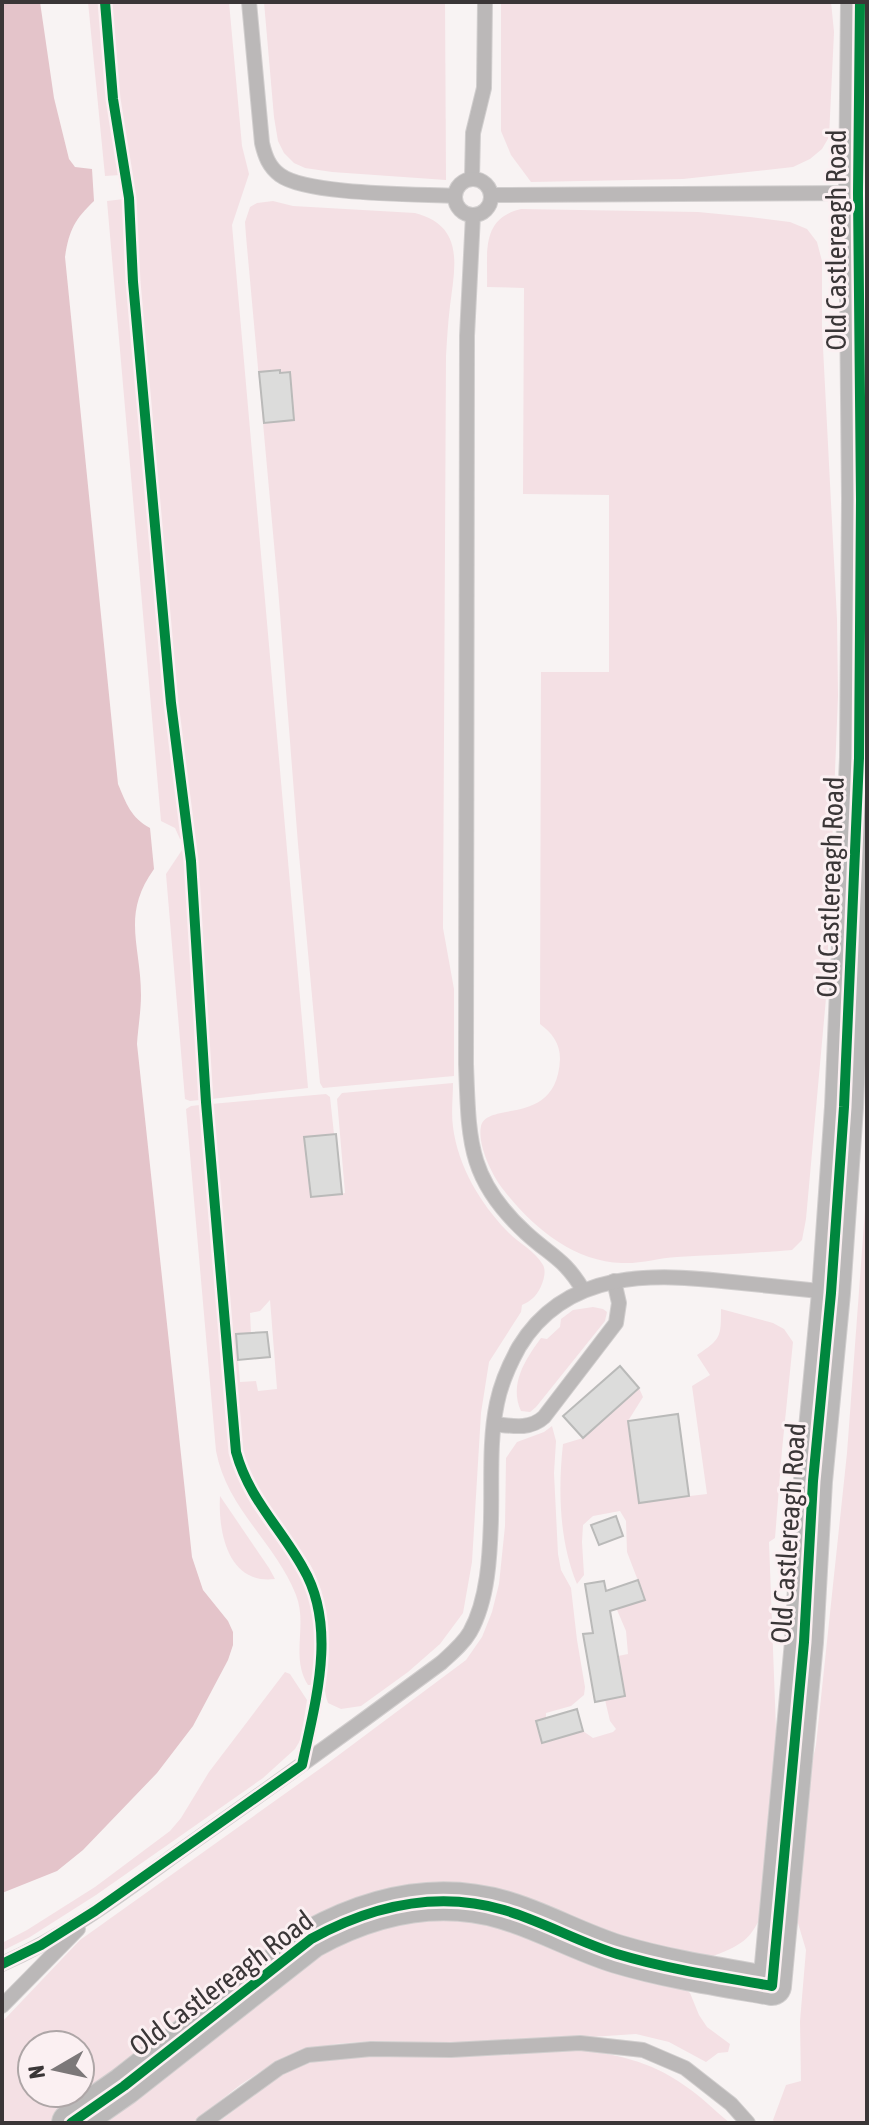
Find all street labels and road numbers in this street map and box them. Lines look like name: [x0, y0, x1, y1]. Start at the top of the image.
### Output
street label: Old Castlereagh Road: [820, 130, 852, 350]
street label: Old Castlereagh Road: [810, 776, 850, 998]
street label: Old Castlereagh Road: [764, 1422, 812, 1644]
street label: Old Castlereagh Road: [123, 1904, 319, 2062]

